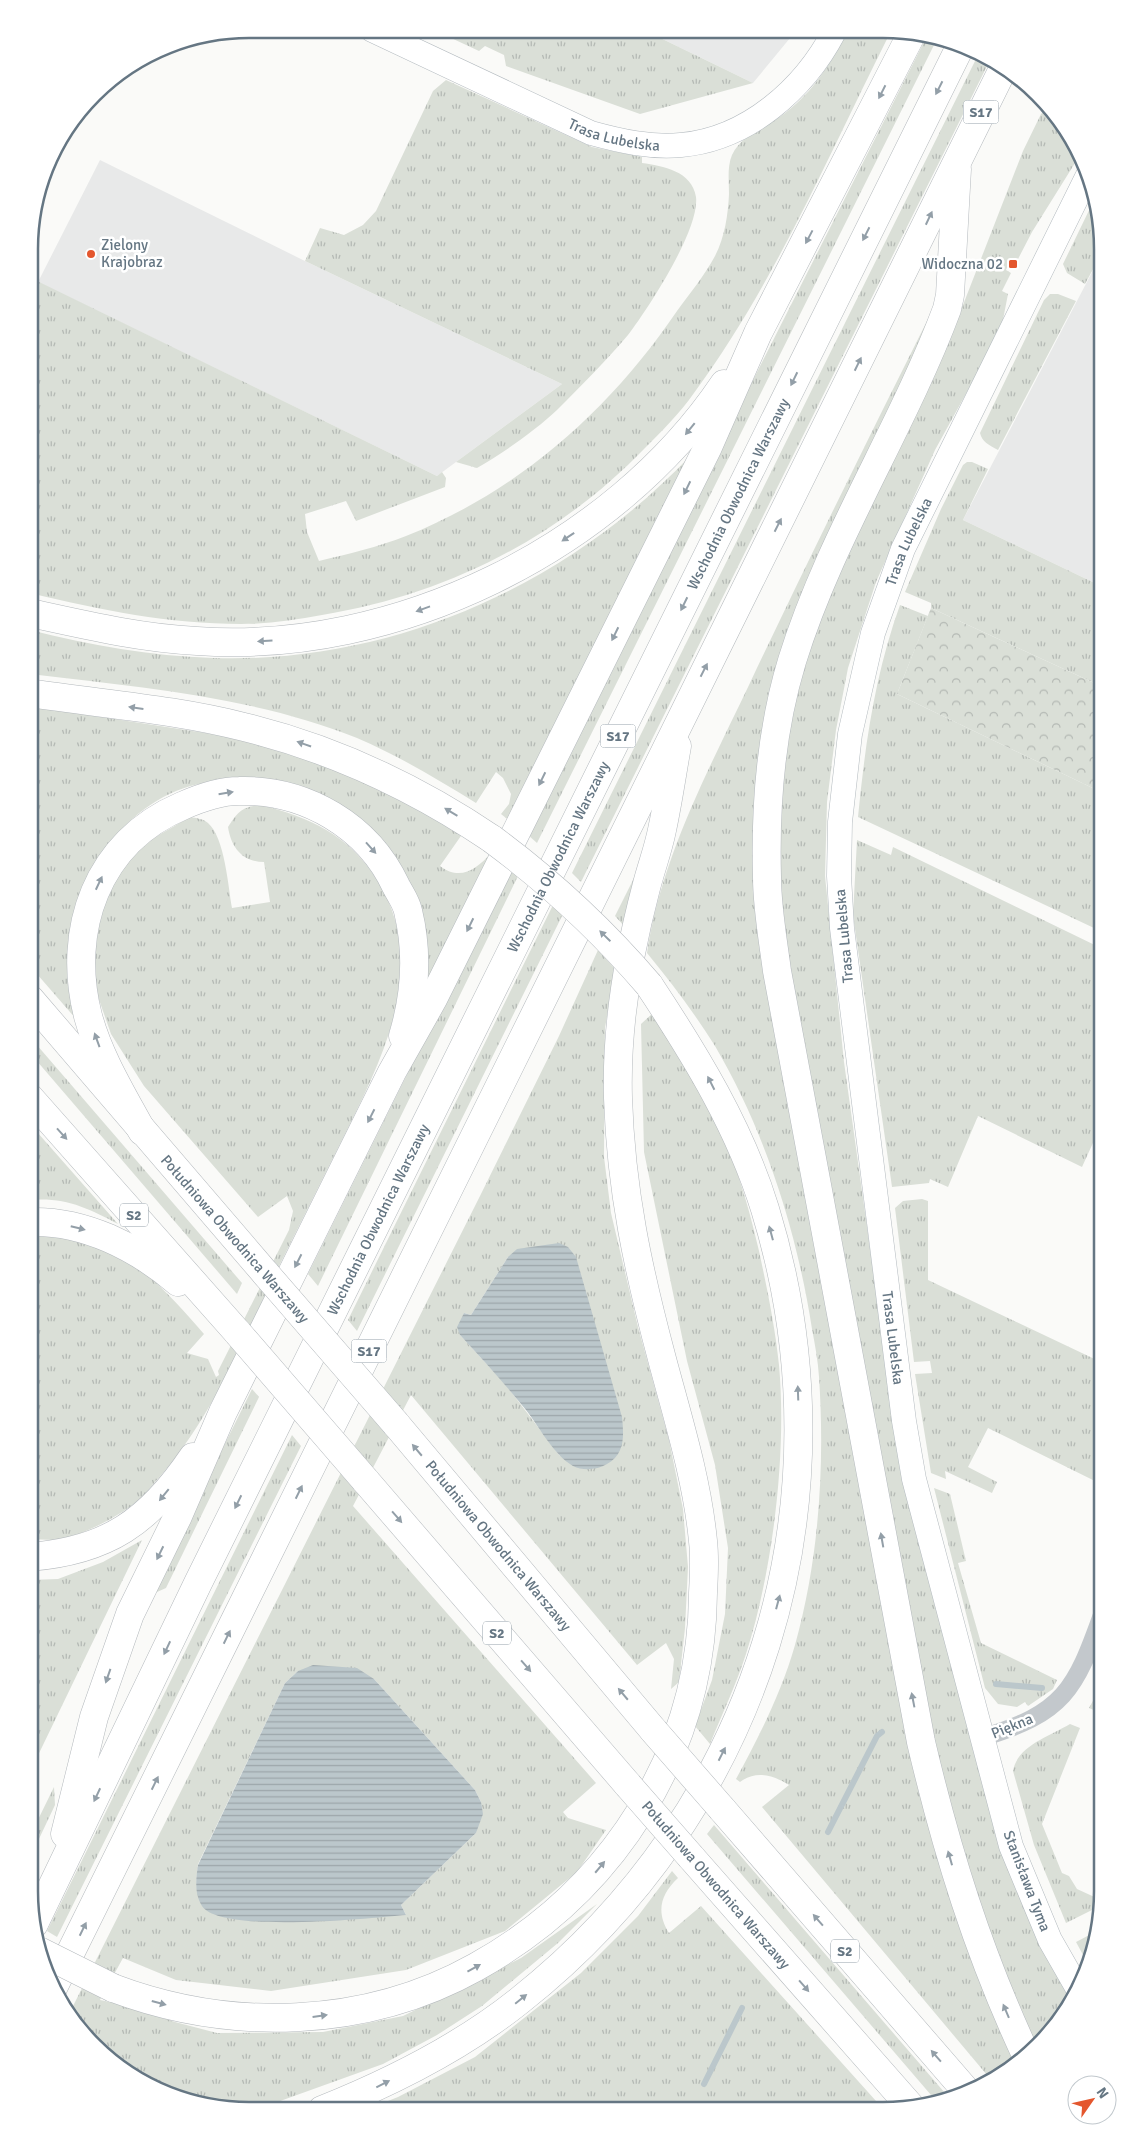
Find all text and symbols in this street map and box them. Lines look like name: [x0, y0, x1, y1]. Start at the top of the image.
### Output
one-way arrow: [935, 81, 943, 96]
one-way arrow: [878, 85, 886, 99]
road number: S17: [964, 100, 998, 124]
street label: Trasa Lubelska: [565, 115, 660, 155]
one-way arrow: [925, 211, 933, 225]
one-way arrow: [862, 226, 870, 241]
one-way arrow: [804, 230, 813, 244]
place label: Zielony Krajobraz: [101, 236, 163, 271]
marker: Zielony Krajobraz: [85, 248, 97, 260]
place label: Widoczna 02: [921, 255, 1003, 273]
marker: Widoczna 02: [1007, 258, 1019, 270]
one-way arrow: [854, 357, 862, 371]
one-way arrow: [790, 372, 798, 386]
street label: Wschodnia Obwodnica Warszawy: [683, 395, 793, 593]
one-way arrow: [684, 422, 695, 435]
one-way arrow: [683, 481, 691, 496]
street label: Trasa Lubelska: [882, 495, 936, 588]
one-way arrow: [774, 518, 782, 532]
one-way arrow: [561, 532, 575, 541]
one-way arrow: [679, 596, 688, 611]
one-way arrow: [416, 606, 431, 613]
one-way arrow: [611, 627, 619, 641]
one-way arrow: [256, 637, 272, 645]
one-way arrow: [700, 663, 708, 677]
one-way arrow: [128, 704, 144, 712]
road number: S17: [600, 724, 636, 748]
one-way arrow: [296, 740, 311, 748]
street label: Wschodnia Obwodnica Warszawy: [503, 758, 613, 956]
one-way arrow: [538, 772, 546, 786]
one-way arrow: [218, 788, 234, 796]
one-way arrow: [445, 807, 458, 817]
one-way arrow: [365, 842, 377, 854]
one-way arrow: [95, 876, 103, 890]
street label: Trasa Lubelska: [831, 888, 857, 984]
one-way arrow: [466, 918, 474, 932]
one-way arrow: [599, 930, 611, 942]
one-way arrow: [93, 1033, 100, 1048]
one-way arrow: [707, 1076, 715, 1090]
one-way arrow: [366, 1109, 374, 1123]
street label: Wschodnia Obwodnica Warszawy: [323, 1121, 433, 1318]
one-way arrow: [56, 1128, 68, 1140]
street label: Południowa Obwodnica Warszawy: [157, 1151, 313, 1327]
road number: S2: [120, 1204, 148, 1226]
one-way arrow: [70, 1224, 85, 1232]
one-way arrow: [767, 1226, 775, 1241]
one-way arrow: [294, 1254, 302, 1268]
street label: Trasa Lubelska: [878, 1290, 908, 1386]
road number: S17: [352, 1340, 386, 1362]
one-way arrow: [794, 1385, 802, 1401]
one-way arrow: [412, 1444, 423, 1457]
street label: Południowa Obwodnica Warszawy: [422, 1457, 575, 1635]
one-way arrow: [295, 1485, 303, 1499]
one-way arrow: [159, 1488, 169, 1502]
one-way arrow: [234, 1495, 242, 1509]
one-way arrow: [391, 1510, 403, 1522]
one-way arrow: [878, 1532, 886, 1548]
one-way arrow: [156, 1545, 164, 1560]
one-way arrow: [774, 1594, 782, 1609]
road number: S2: [483, 1622, 511, 1645]
one-way arrow: [223, 1630, 231, 1645]
one-way arrow: [162, 1641, 170, 1655]
one-way arrow: [520, 1660, 531, 1673]
one-way arrow: [104, 1669, 112, 1684]
one-way arrow: [617, 1688, 628, 1701]
one-way arrow: [909, 1692, 917, 1707]
street label: Piękna: [989, 1710, 1035, 1742]
one-way arrow: [718, 1746, 726, 1761]
one-way arrow: [151, 1776, 159, 1790]
one-way arrow: [93, 1788, 101, 1802]
street label: Południowa Obwodnica Warszawy: [638, 1797, 794, 1973]
street label: Stanisława Tyma: [999, 1828, 1055, 1934]
one-way arrow: [946, 1850, 954, 1865]
one-way arrow: [594, 1862, 606, 1874]
one-way arrow: [812, 1914, 824, 1926]
one-way arrow: [79, 1922, 87, 1936]
road number: S2: [831, 1940, 859, 1962]
one-way arrow: [467, 1964, 482, 1972]
one-way arrow: [798, 1979, 810, 1991]
one-way arrow: [514, 1994, 527, 2005]
one-way arrow: [151, 2000, 166, 2008]
one-way arrow: [1001, 2003, 1009, 2018]
one-way arrow: [312, 2012, 328, 2020]
one-way arrow: [930, 2050, 942, 2062]
north arrow: [1067, 2075, 1117, 2125]
one-way arrow: [376, 2080, 390, 2088]
text: N: [1093, 2084, 1112, 2102]

